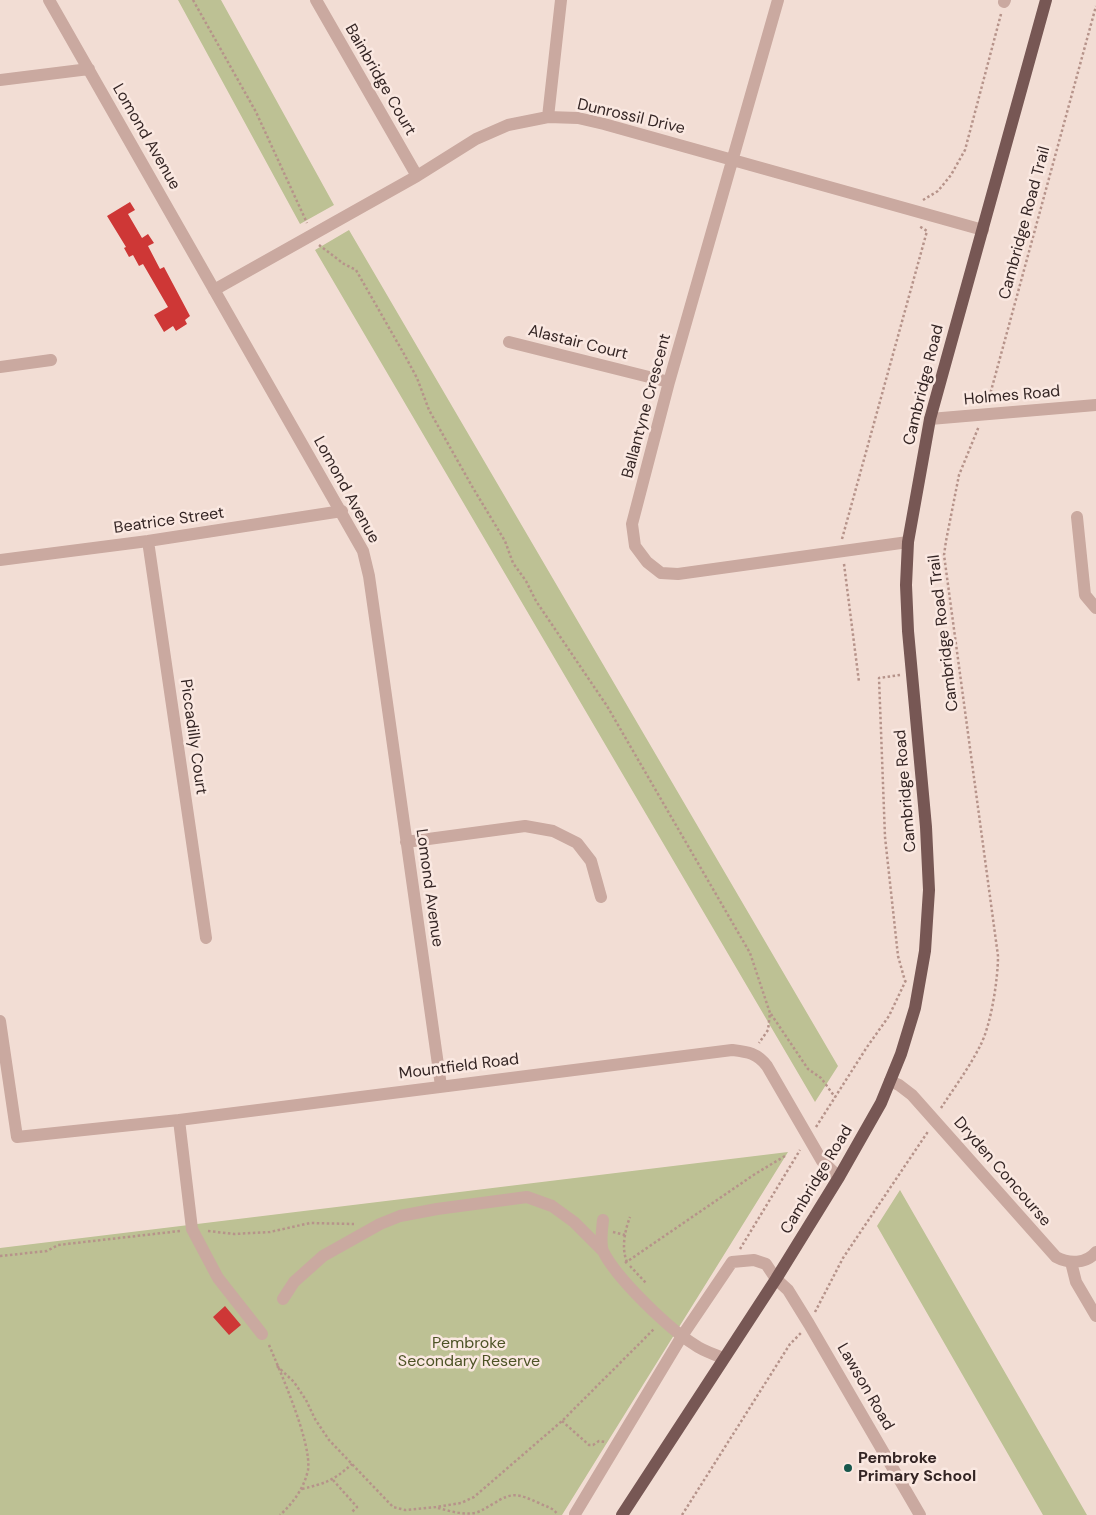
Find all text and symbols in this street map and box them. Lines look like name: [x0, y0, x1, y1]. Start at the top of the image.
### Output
street label: Bainbridge Court: [340, 21, 420, 139]
street label: Lomond Avenue: [108, 81, 184, 193]
street label: Dunrossil Drive: [575, 95, 687, 139]
street label: Cambridge Road Trail: [995, 144, 1055, 302]
street label: Alastair Court: [526, 321, 630, 365]
street label: Cambridge Road: [900, 323, 948, 447]
street label: Ballantyne Crescent: [618, 332, 676, 480]
street label: Holmes Road: [963, 382, 1061, 410]
street label: Lomond Avenue: [309, 433, 383, 547]
street label: Beatrice Street: [113, 504, 225, 538]
street label: Cambridge Road Trail: [925, 554, 963, 712]
street label: Piccadilly Court: [175, 678, 211, 796]
street label: Cambridge Road: [891, 729, 921, 853]
street label: Lomond Avenue: [411, 828, 447, 948]
street label: Mountfield Road: [398, 1050, 520, 1084]
street label: Dryden Concourse: [949, 1113, 1055, 1231]
street label: Cambridge Road: [777, 1122, 857, 1238]
park label: Pembroke Secondary Reserve: [398, 1334, 540, 1372]
street label: Lawson Road: [832, 1340, 898, 1434]
place label: Pembroke Primary School: [858, 1449, 976, 1487]
marker: Pembroke Primary School: [842, 1462, 854, 1474]

